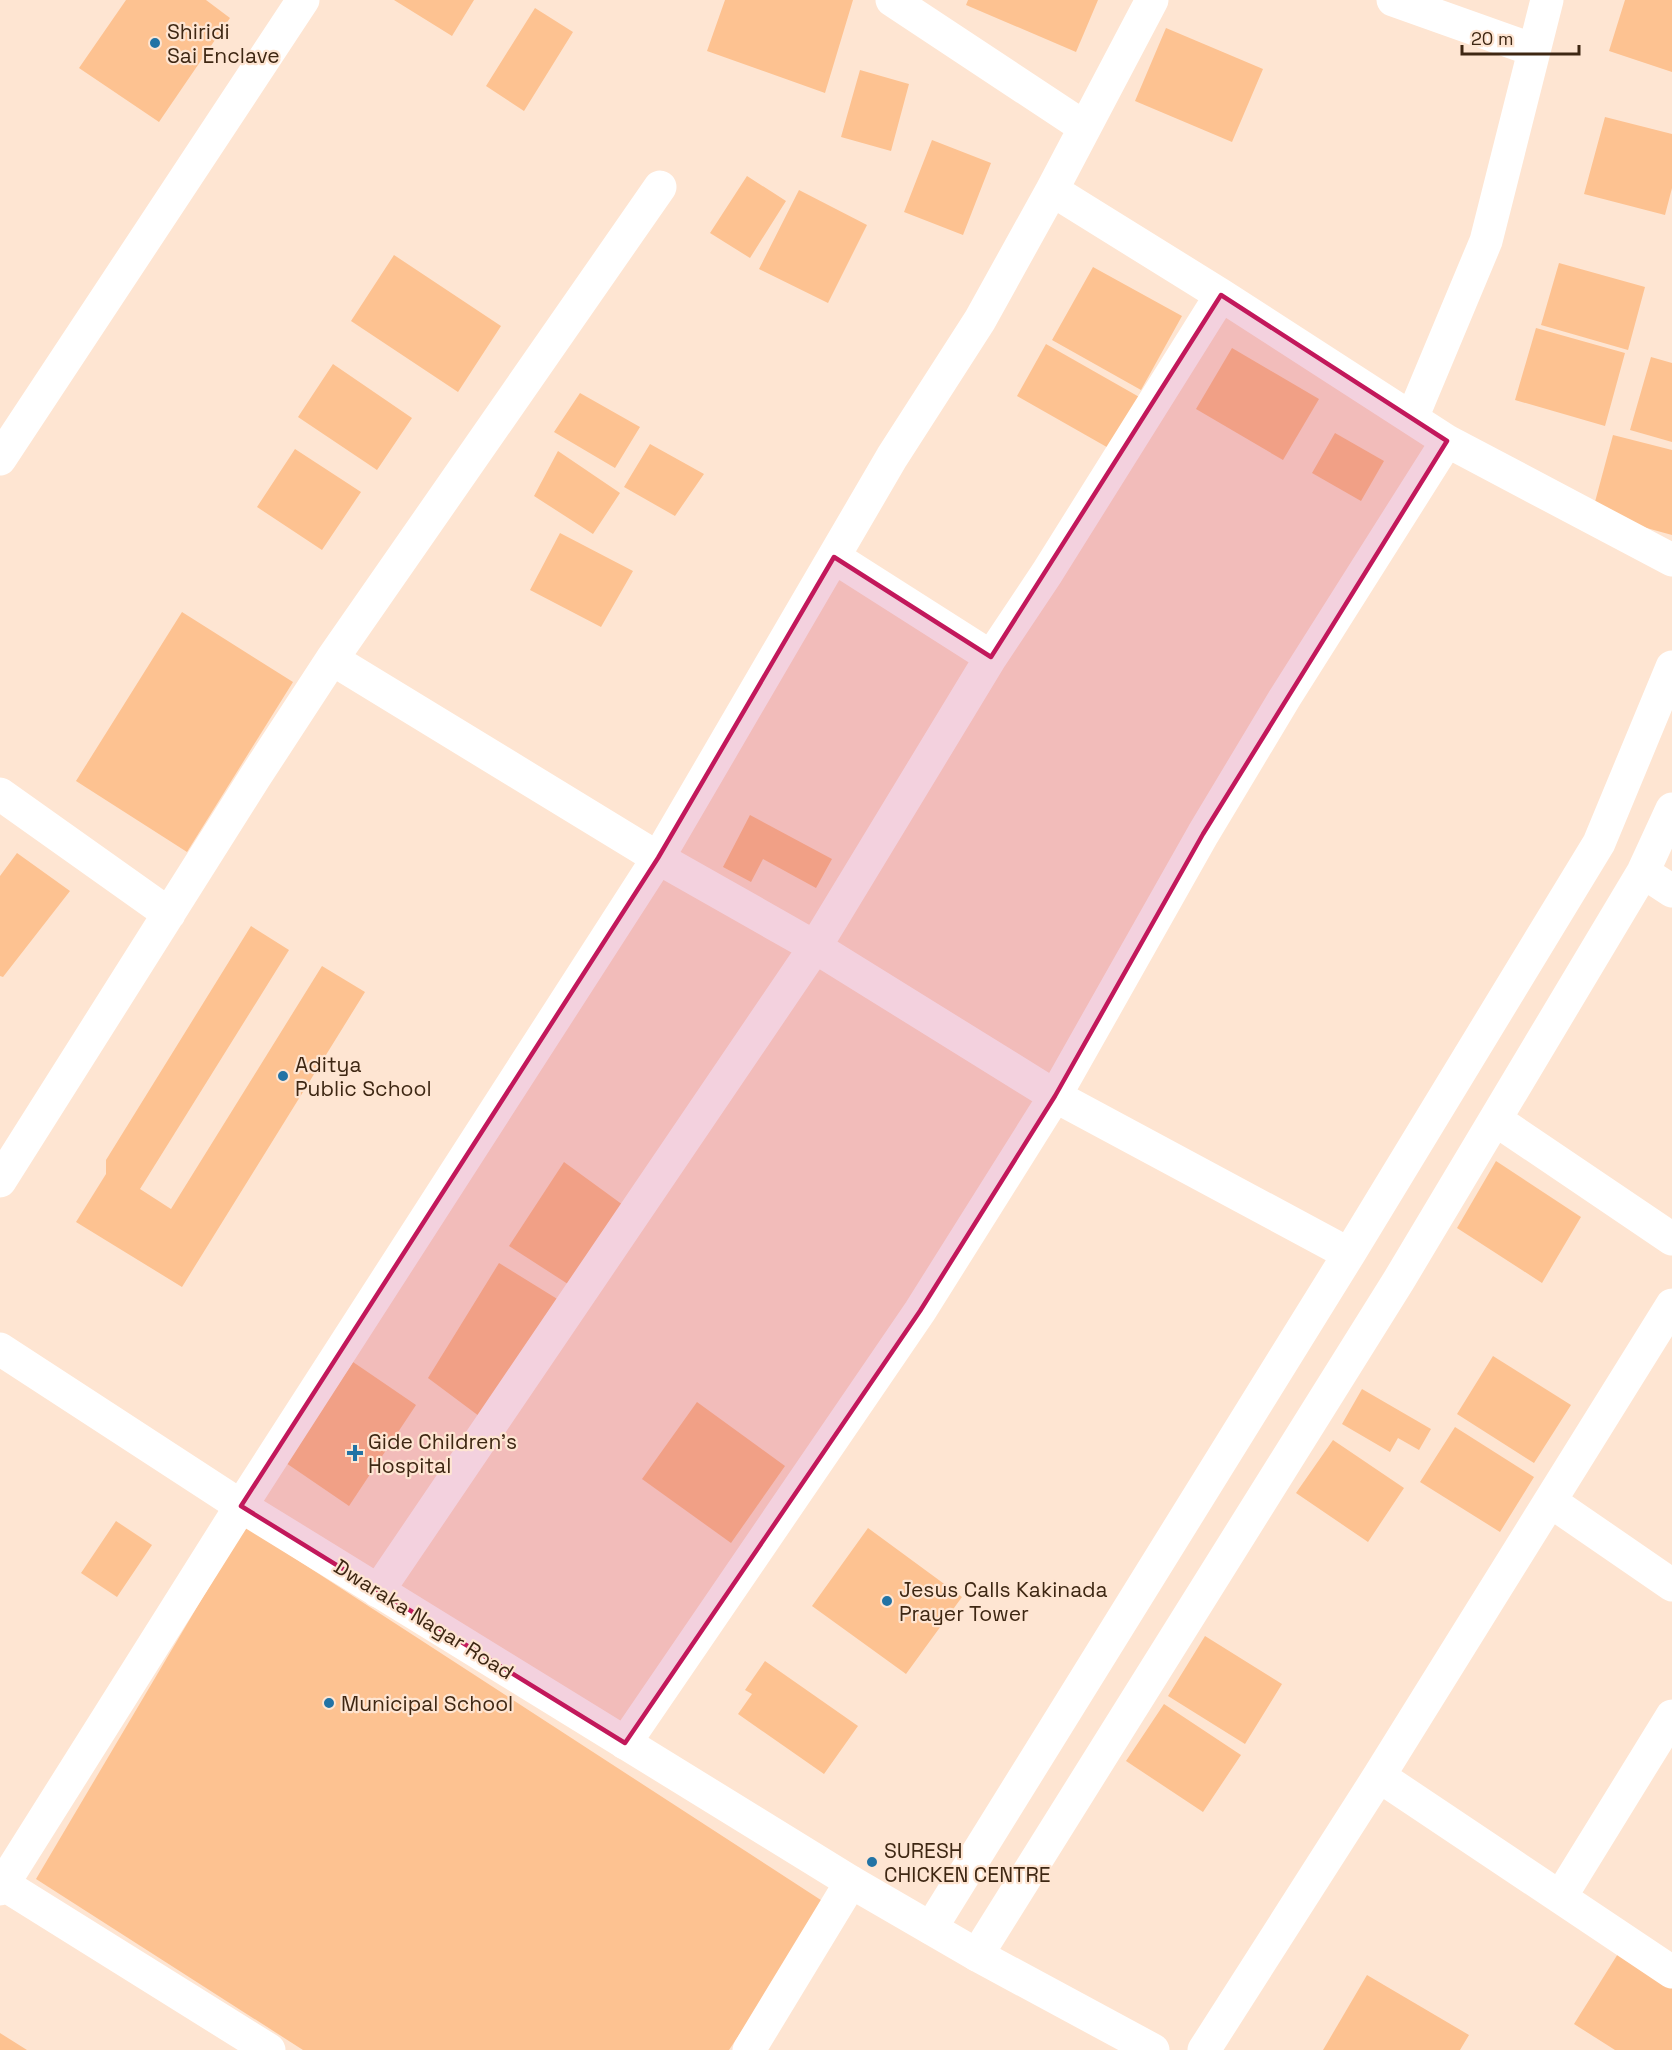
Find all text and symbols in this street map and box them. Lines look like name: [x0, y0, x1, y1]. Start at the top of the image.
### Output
place label: Shiridi Sai Enclave: [167, 18, 280, 69]
scale bar: [1462, 18, 1579, 56]
text: 20 m: [1471, 27, 1514, 50]
marker: Shiridi Sai Enclave: [148, 36, 162, 50]
place label: Aditya Public School: [295, 1051, 432, 1102]
marker: Aditya Public School: [276, 1069, 290, 1083]
place label: Gide Children's Hospital: [368, 1428, 517, 1479]
marker: Gide Children's Hospital: [346, 1444, 364, 1462]
street label: Dwaraka Nagar Road: [329, 1553, 519, 1685]
place label: Jesus Calls Kakinada Prayer Tower: [899, 1576, 1108, 1627]
marker: Jesus Calls Kakinada Prayer Tower: [880, 1594, 894, 1608]
place label: Municipal School: [341, 1690, 513, 1717]
marker: Municipal School: [322, 1696, 336, 1710]
place label: SURESH CHICKEN CENTRE: [884, 1837, 1051, 1888]
marker: SURESH CHICKEN CENTRE: [865, 1855, 879, 1869]

